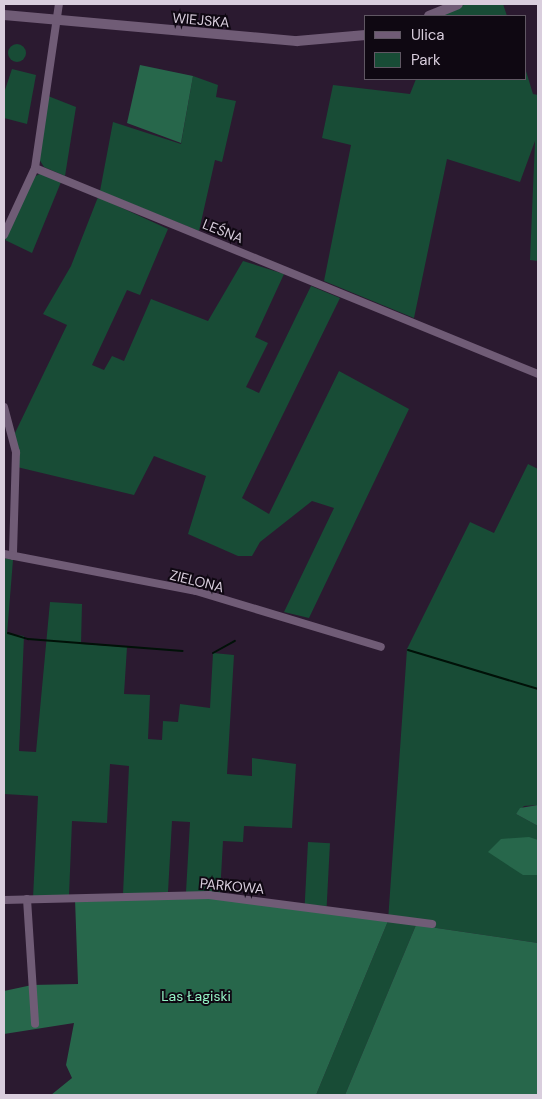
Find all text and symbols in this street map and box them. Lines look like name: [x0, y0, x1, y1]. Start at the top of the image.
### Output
street label: WIEJSKA: [172, 9, 230, 31]
legend: [364, 15, 527, 80]
text: Ulica: [411, 25, 445, 45]
text: Park: [411, 50, 441, 70]
street label: LEŚNA: [200, 215, 246, 247]
street label: ZIELONA: [168, 566, 226, 596]
street label: PARKOWA: [199, 875, 265, 897]
park label: Las Łagiski: [161, 988, 231, 1004]

